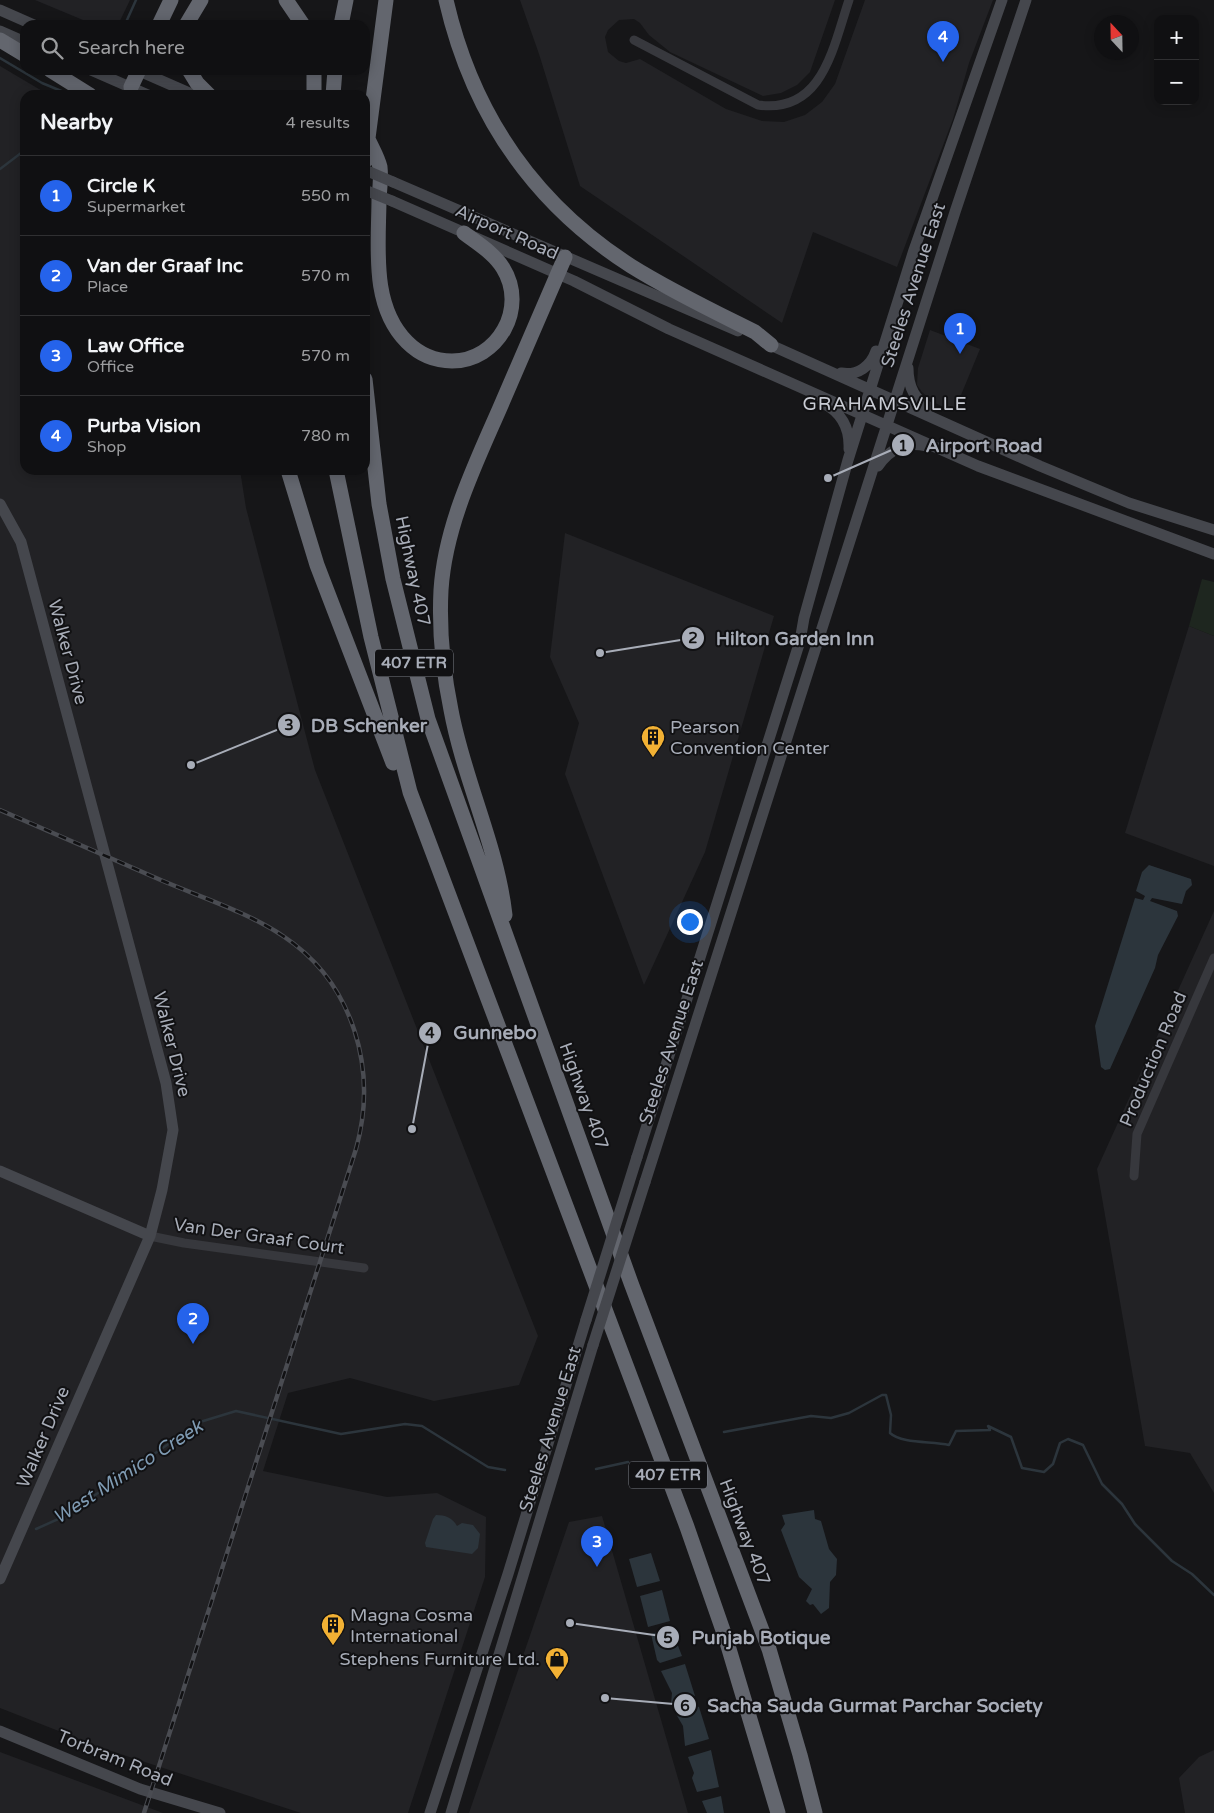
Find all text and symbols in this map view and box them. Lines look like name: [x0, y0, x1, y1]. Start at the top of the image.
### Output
north arrow: [1094, 15, 1139, 60]
map controls: [1154, 15, 1199, 105]
button: +: [1154, 15, 1199, 60]
search box: [20, 20, 370, 75]
pin: 4: [927, 21, 959, 62]
icon: search: [38, 34, 66, 62]
text: Search here: [78, 37, 185, 59]
button: −: [1154, 60, 1199, 105]
text: Nearby: [40, 110, 113, 135]
text: 4 results: [286, 113, 350, 133]
text: Circle K: [87, 175, 155, 197]
text: 1: [51, 186, 61, 206]
text: 550 m: [301, 186, 350, 206]
text: Supermarket: [87, 197, 185, 217]
street label: Airport Road: [452, 199, 562, 265]
street label: Steeles Avenue East: [876, 200, 950, 370]
text: Van der Graaf Inc: [87, 255, 243, 277]
text: 2: [51, 266, 61, 286]
text: 570 m: [301, 266, 350, 286]
text: Place: [87, 277, 128, 297]
pin: 1: [944, 313, 976, 354]
text: Law Office: [87, 335, 184, 357]
text: 3: [51, 346, 61, 366]
text: 570 m: [301, 346, 350, 366]
text: Office: [87, 357, 134, 377]
district label: GRAHAMSVILLE: [802, 393, 968, 415]
text: Purba Vision: [87, 415, 201, 437]
text: 4: [51, 426, 61, 446]
text: 780 m: [301, 426, 350, 446]
callout: Airport Road: [890, 428, 1052, 462]
text: Airport Road: [926, 435, 1042, 458]
text: Shop: [87, 437, 126, 457]
text: 1: [898, 437, 908, 455]
street label: Highway 407: [391, 514, 435, 628]
street label: Walker Drive: [43, 597, 93, 707]
callout: Hilton Garden Inn: [680, 621, 884, 655]
text: Hilton Garden Inn: [716, 628, 874, 650]
text: 2: [688, 629, 698, 647]
road number: 407 ETR: [375, 650, 453, 676]
callout: DB Schenker: [276, 708, 437, 742]
text: DB Schenker: [311, 715, 428, 737]
text: 3: [284, 716, 294, 734]
place label: Pearson Convention Center: [670, 716, 829, 759]
building icon: Pearson Convention Center: [640, 724, 666, 758]
your location: [677, 909, 703, 935]
street label: Steeles Avenue East: [634, 957, 708, 1127]
street label: Production Road: [1115, 988, 1191, 1130]
street label: Walker Drive: [148, 989, 196, 1099]
callout: Gunnebo: [418, 1016, 546, 1050]
text: Gunnebo: [453, 1022, 537, 1044]
text: 4: [425, 1024, 435, 1042]
street label: Highway 407: [554, 1039, 614, 1153]
street label: Van Der Graaf Court: [172, 1213, 346, 1259]
pin: 2: [177, 1303, 209, 1344]
street label: Steeles Avenue East: [514, 1344, 586, 1514]
street label: Walker Drive: [12, 1383, 74, 1491]
water label: West Mimico Creek: [49, 1415, 208, 1529]
road number: 407 ETR: [629, 1462, 707, 1488]
street label: Highway 407: [715, 1476, 775, 1588]
pin: 3: [581, 1526, 613, 1567]
place label: Magna Cosma International: [350, 1604, 473, 1647]
building icon: Magna Cosma International: [320, 1612, 346, 1646]
callout: Punjab Botique: [656, 1620, 840, 1654]
text: Punjab Botique: [691, 1627, 831, 1650]
text: 5: [663, 1629, 673, 1647]
shop icon: Stephens Furniture Ltd.: [544, 1646, 570, 1680]
place label: Stephens Furniture Ltd.: [339, 1648, 540, 1670]
callout: Sacha Sauda Gurmat Parchar Society: [672, 1688, 1053, 1722]
text: Sacha Sauda Gurmat Parchar Society: [707, 1695, 1043, 1718]
text: 6: [680, 1697, 690, 1715]
street label: Torbram Road: [54, 1725, 176, 1791]

